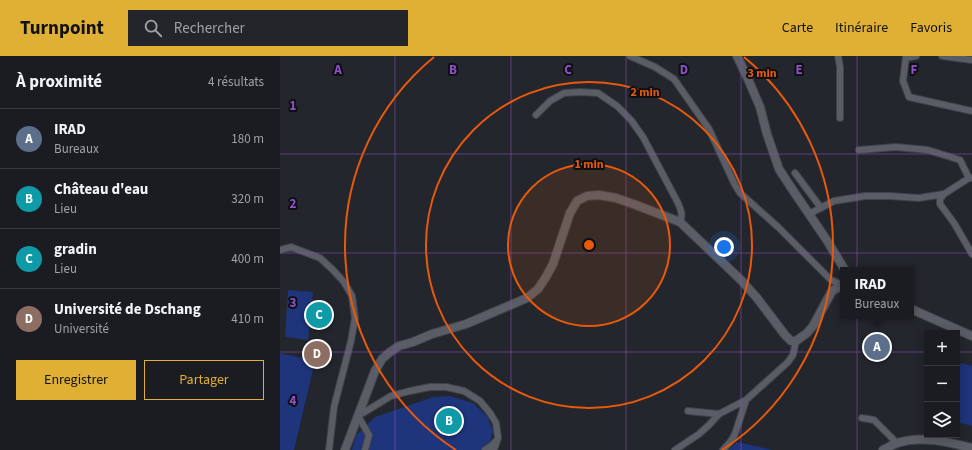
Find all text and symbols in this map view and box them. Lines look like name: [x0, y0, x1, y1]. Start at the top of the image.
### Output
search box: [128, 10, 408, 46]
text: Turnpoint: [20, 15, 104, 42]
icon: search: [142, 17, 164, 39]
text: Rechercher: [174, 18, 245, 39]
text: Carte: [782, 18, 813, 38]
text: Itinéraire: [835, 18, 888, 38]
text: Favoris: [910, 18, 952, 38]
text: A: [333, 61, 342, 79]
text: B: [449, 61, 457, 79]
text: C: [564, 61, 572, 79]
text: D: [680, 61, 688, 79]
text: E: [795, 61, 803, 79]
text: F: [911, 61, 918, 79]
text: 3 min: [747, 65, 777, 82]
text: À proximité: [16, 70, 102, 94]
text: 4 résultats: [208, 73, 264, 91]
text: 2 min: [630, 84, 660, 101]
text: 1: [290, 97, 297, 115]
text: IRAD: [54, 119, 86, 140]
text: A: [25, 130, 33, 148]
text: 180 m: [231, 130, 264, 148]
text: Bureaux: [54, 140, 99, 158]
text: 1 min: [574, 156, 604, 173]
text: Château d'eau: [54, 179, 148, 200]
text: B: [25, 190, 33, 208]
text: 320 m: [231, 190, 264, 208]
text: 2: [290, 195, 297, 213]
text: Lieu: [54, 200, 77, 218]
your location: [714, 237, 734, 257]
centre of rings: [582, 238, 596, 252]
text: gradin: [54, 239, 97, 260]
text: C: [25, 250, 33, 268]
text: 400 m: [231, 250, 264, 268]
text: Lieu: [54, 260, 77, 278]
popup: [840, 267, 914, 319]
text: IRAD: [855, 274, 886, 295]
text: 3: [290, 294, 297, 312]
text: Bureaux: [855, 295, 899, 313]
text: Université de Dschang: [54, 299, 201, 320]
pin: C: [306, 300, 332, 330]
text: D: [25, 310, 33, 328]
text: 410 m: [231, 310, 264, 328]
text: Université: [54, 320, 109, 338]
map controls: [924, 330, 960, 438]
button: +: [924, 330, 960, 366]
pin: A: [864, 332, 890, 362]
pin: D: [304, 339, 330, 369]
button: Enregistrer: [16, 360, 136, 400]
button: Partager: [144, 360, 264, 400]
button: −: [924, 366, 960, 402]
text: 4: [290, 392, 297, 410]
button: layers: [924, 402, 960, 438]
pin: B: [436, 406, 462, 436]

